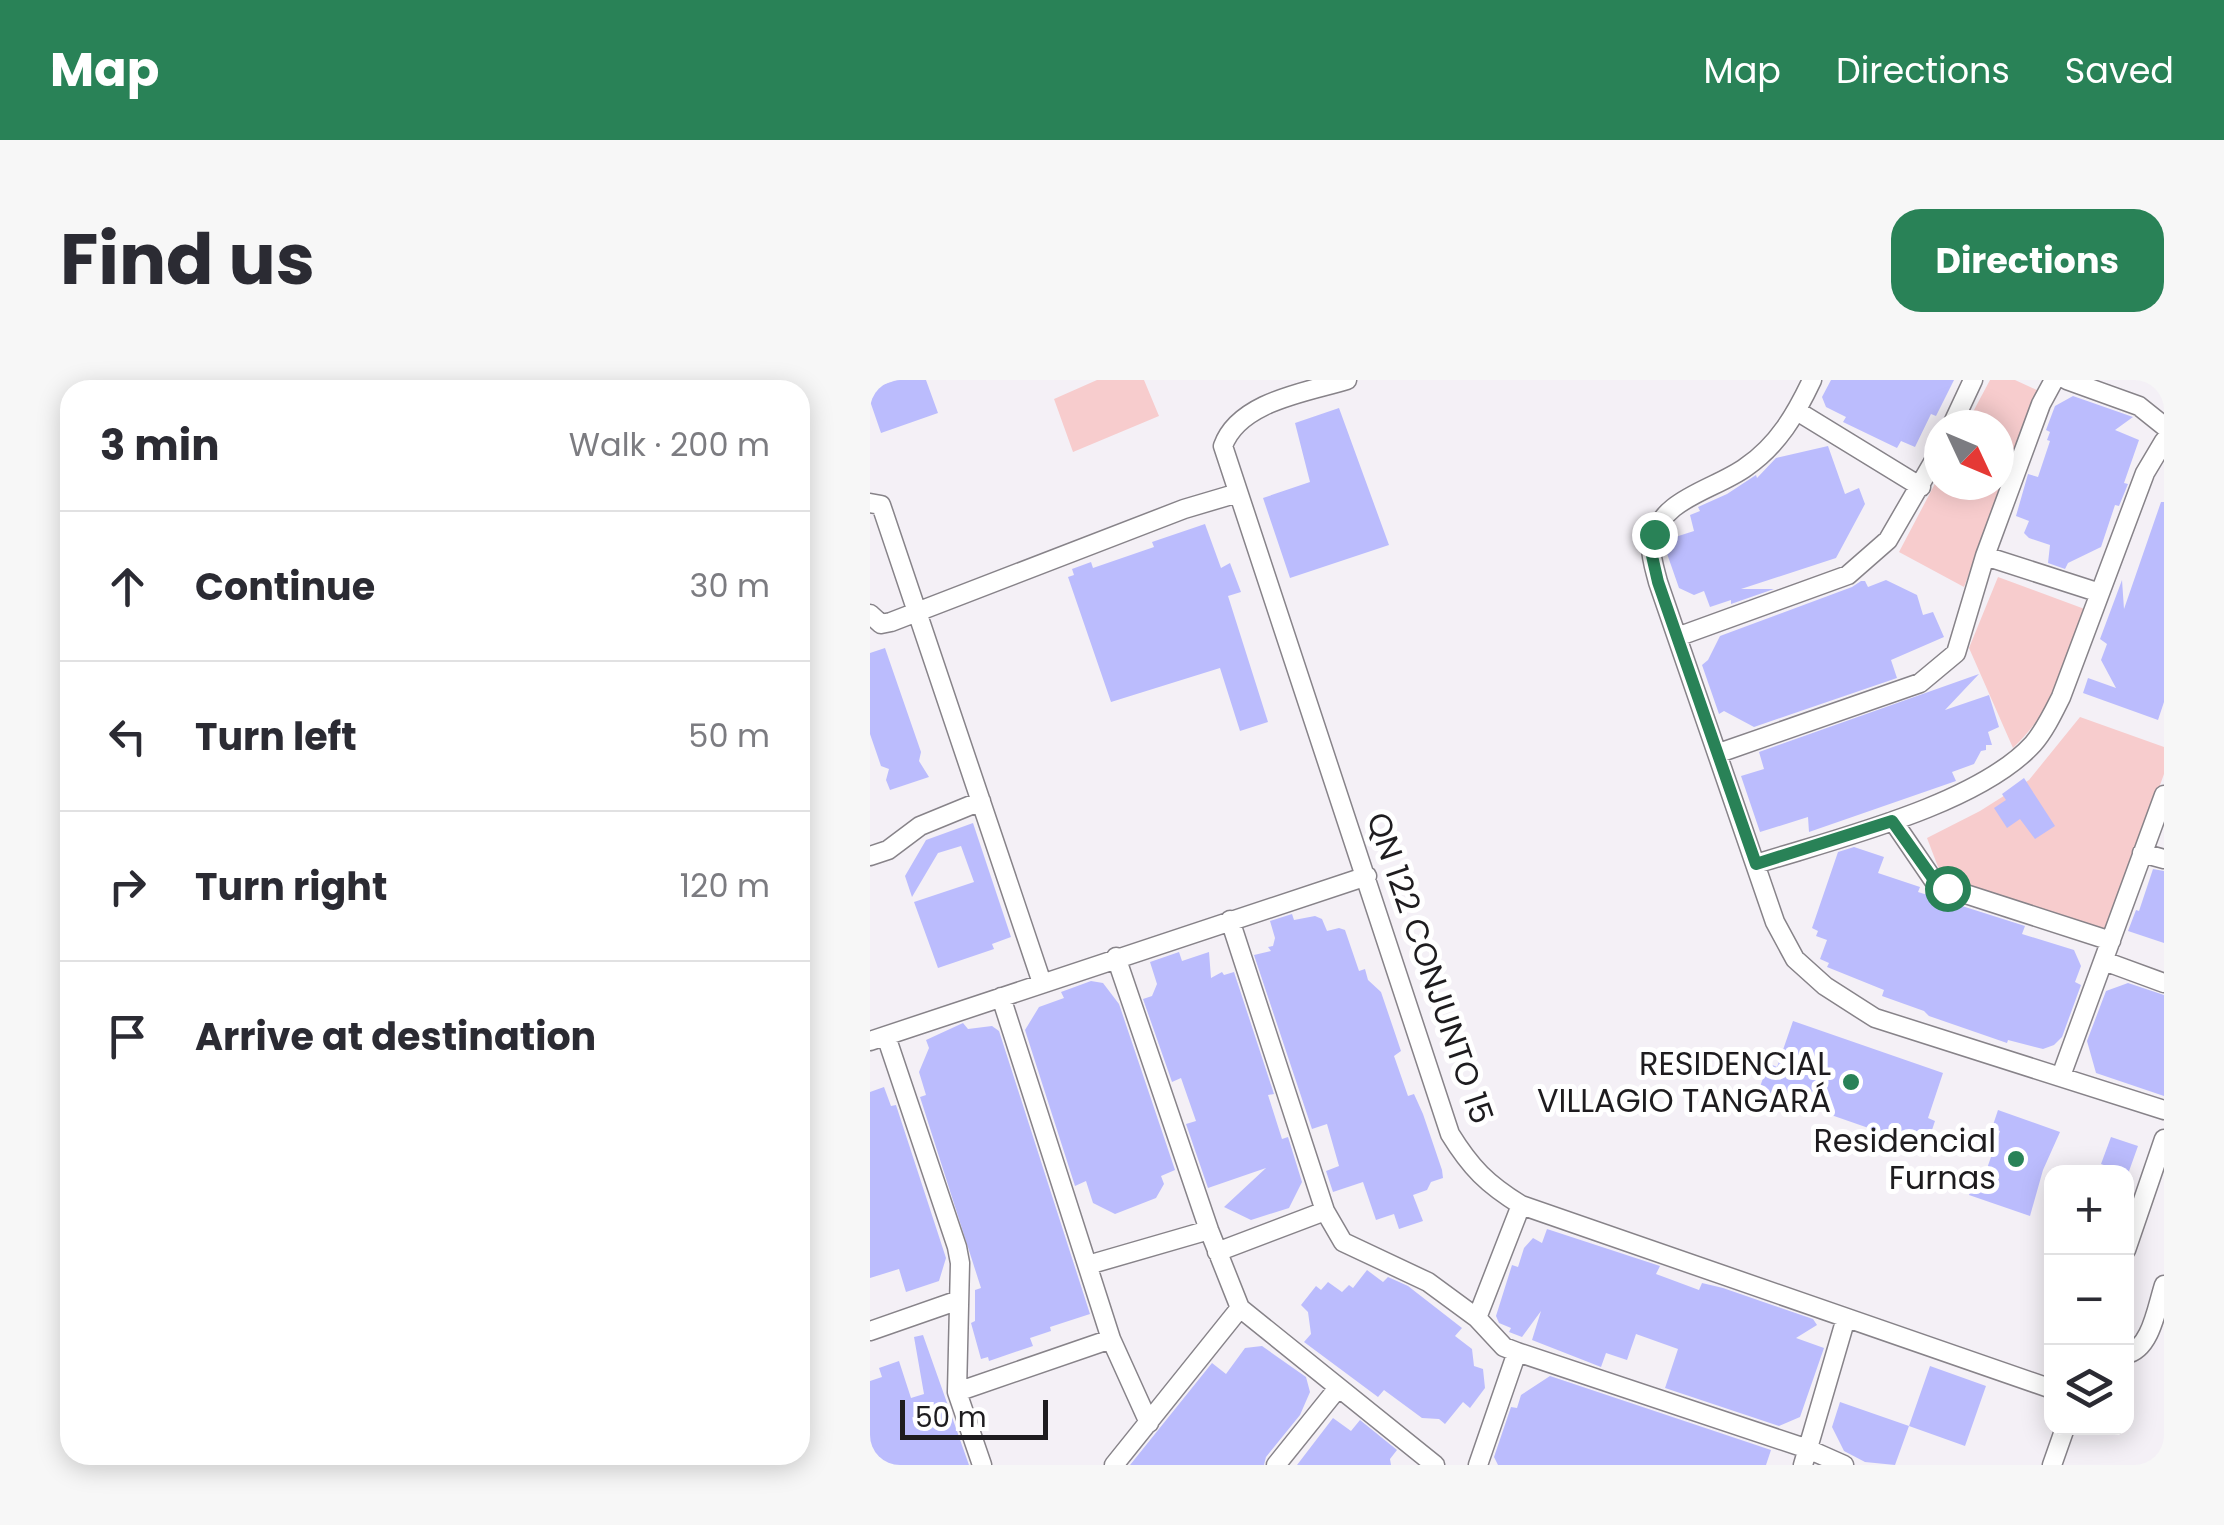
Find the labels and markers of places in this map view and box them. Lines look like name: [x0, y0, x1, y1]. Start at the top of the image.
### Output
place label: RESIDENCIAL VILLAGIO TANGARÁ: [1537, 1041, 1831, 1123]
marker: RESIDENCIAL VILLAGIO TANGARÁ: [1840, 1071, 1862, 1093]
place label: Residencial Furnas: [1813, 1118, 1996, 1200]
marker: Residencial Furnas: [2005, 1148, 2027, 1170]

